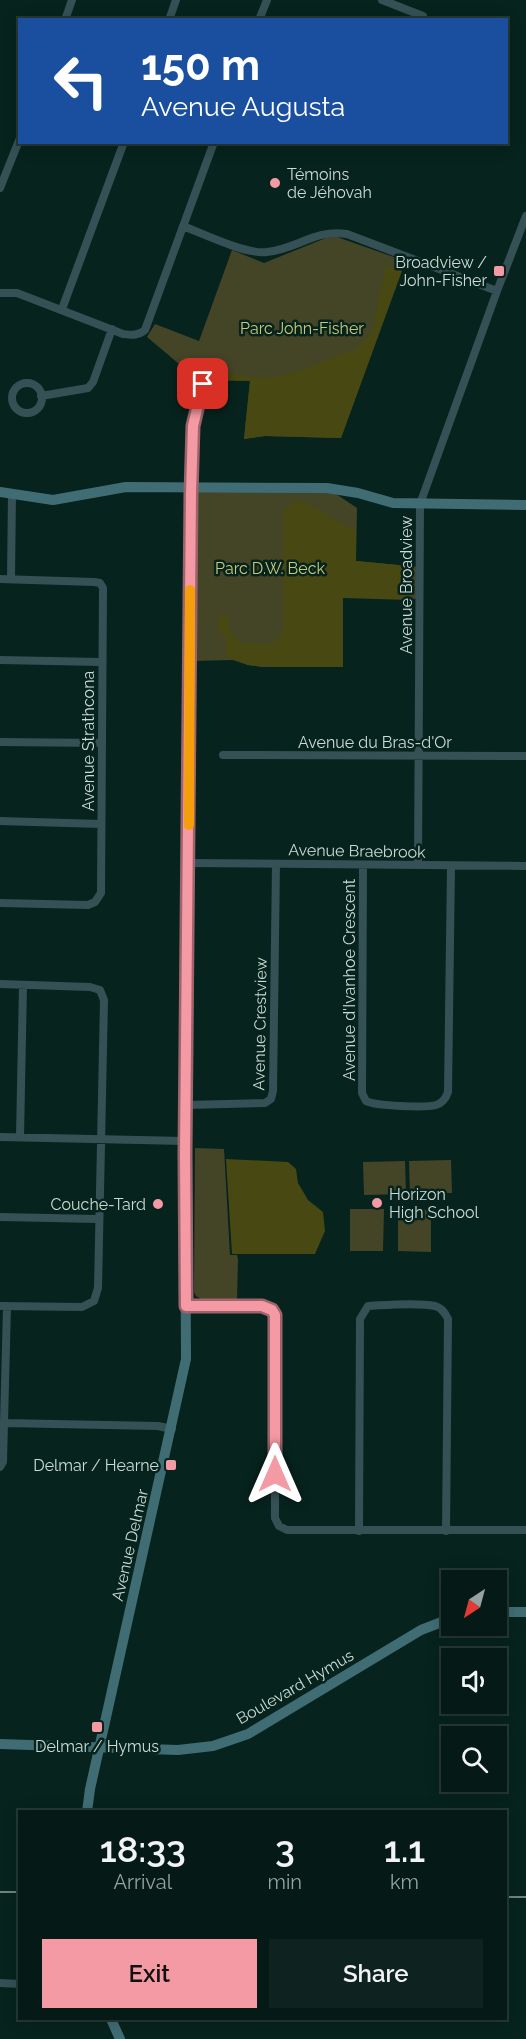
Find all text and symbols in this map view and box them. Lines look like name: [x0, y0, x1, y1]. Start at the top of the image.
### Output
text: 150 m: [141, 41, 260, 90]
icon: left: [42, 42, 120, 120]
text: Avenue Augusta: [141, 91, 345, 122]
place label: Témoins de Jéhovah: [287, 165, 372, 202]
marker: Témoins de Jéhovah: [268, 176, 282, 190]
place label: Broadview / John-Fisher: [395, 253, 487, 290]
marker: Broadview / John-Fisher: [492, 264, 506, 278]
park label: Parc John-Fisher: [240, 319, 364, 338]
pin: [177, 358, 228, 409]
icon: arrive: [186, 367, 219, 400]
street label: Avenue Broadview: [397, 516, 416, 654]
park label: Parc D.W. Beck: [215, 559, 325, 578]
street label: Avenue Strathcona: [79, 671, 98, 811]
street label: Avenue du Bras-d'Or: [298, 733, 452, 752]
street label: Avenue Braebrook: [288, 840, 426, 862]
street label: Avenue d'Ivanhoe Crescent: [340, 878, 359, 1081]
street label: Avenue Crestview: [249, 957, 271, 1091]
place label: Horizon High School: [389, 1185, 479, 1222]
place label: Couche-Tard: [51, 1195, 146, 1214]
marker: Horizon High School: [370, 1196, 384, 1210]
marker: Couche-Tard: [151, 1197, 165, 1211]
position arrow: [243, 1442, 307, 1506]
place label: Delmar / Hearne: [33, 1456, 159, 1475]
marker: Delmar / Hearne: [164, 1458, 178, 1472]
street label: Avenue Delmar: [108, 1487, 152, 1603]
north arrow: [441, 1570, 507, 1636]
map controls: [441, 1570, 507, 1792]
street label: Boulevard Hymus: [233, 1646, 357, 1728]
button: sound: [441, 1648, 507, 1714]
marker: Delmar / Hymus: [90, 1720, 104, 1734]
button: search: [441, 1726, 507, 1792]
place label: Delmar / Hymus: [35, 1737, 159, 1756]
text: 18:33: [100, 1828, 186, 1870]
text: 3: [275, 1828, 295, 1870]
text: 1.1: [384, 1828, 425, 1870]
text: Arrival: [113, 1870, 172, 1894]
text: min: [268, 1870, 302, 1894]
text: km: [390, 1870, 419, 1894]
button: Exit: [42, 1939, 257, 2008]
button: Share: [269, 1939, 483, 2008]

